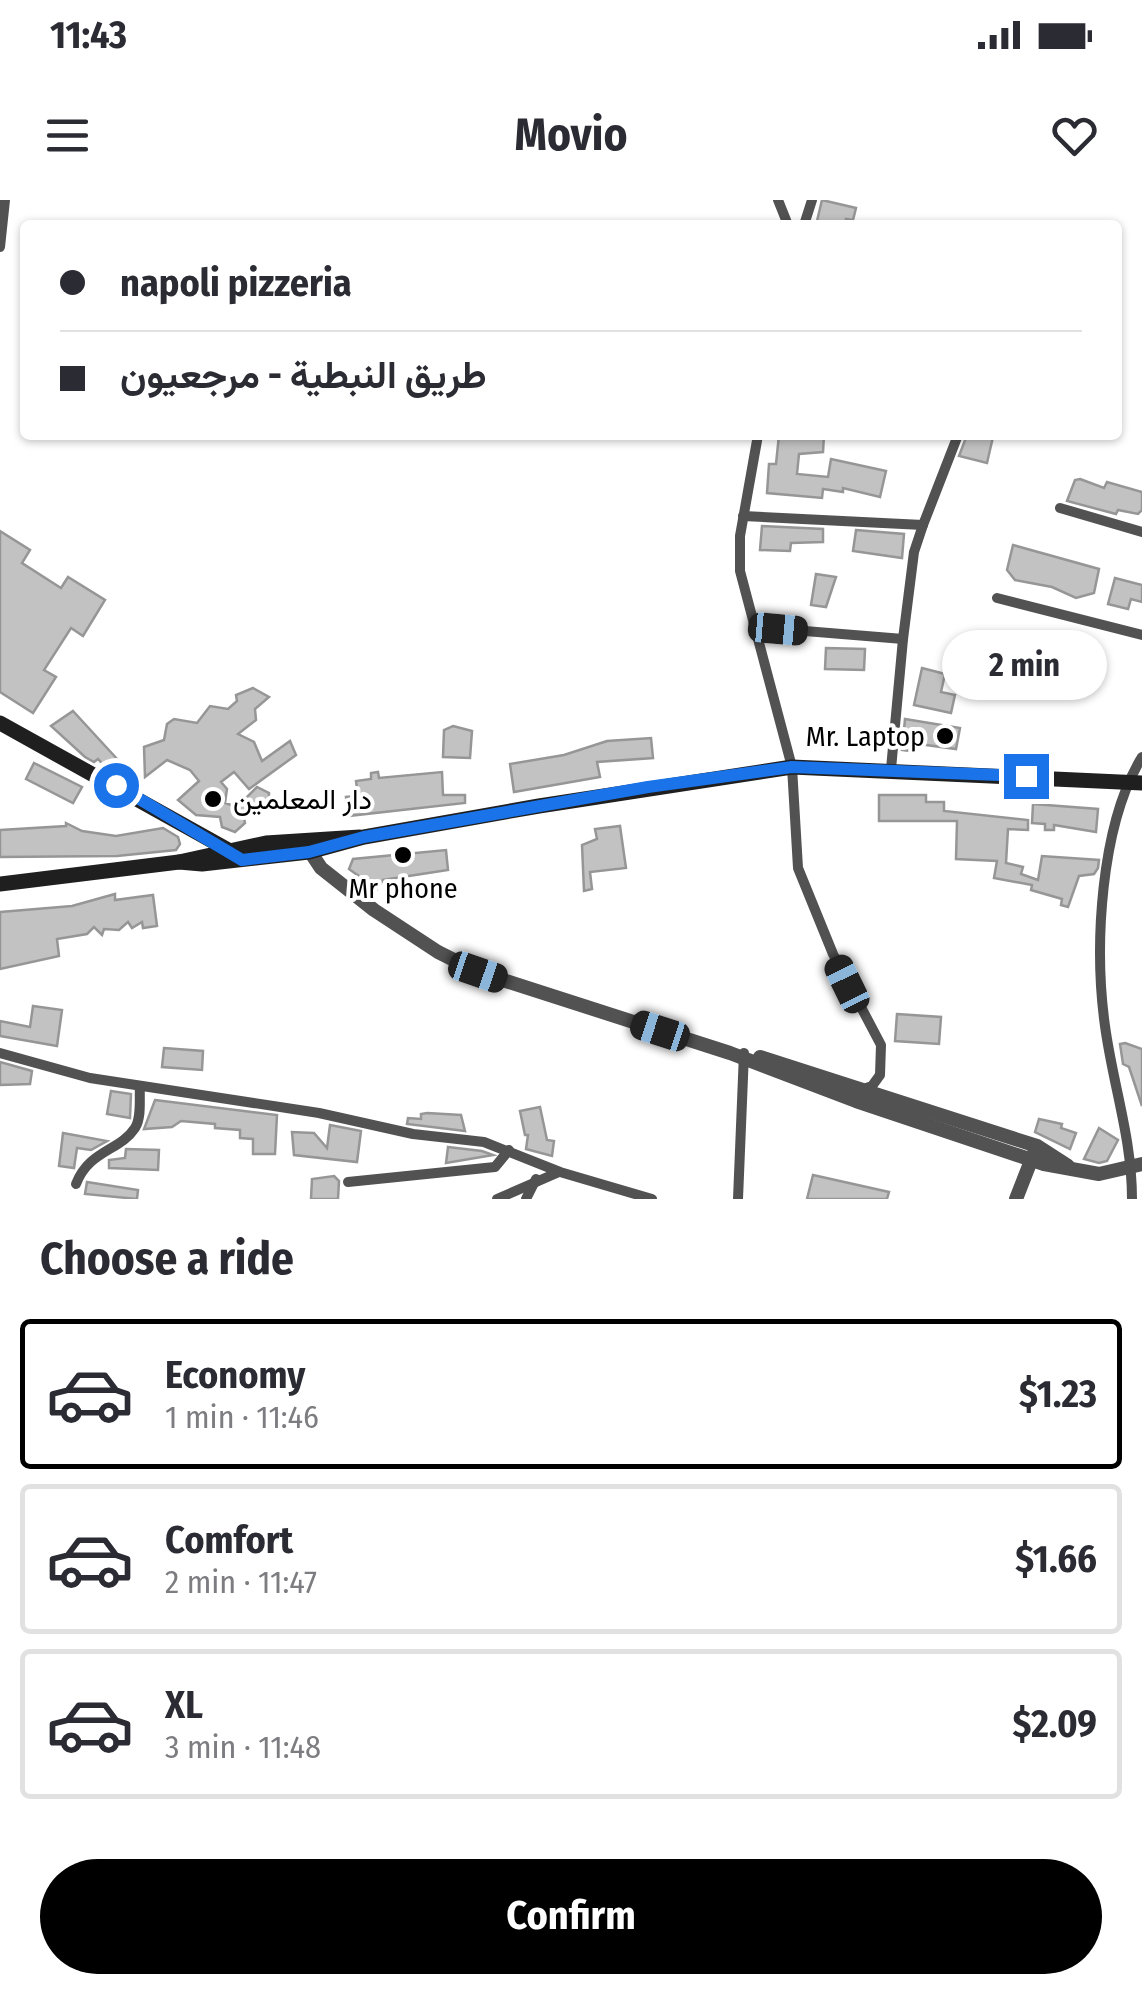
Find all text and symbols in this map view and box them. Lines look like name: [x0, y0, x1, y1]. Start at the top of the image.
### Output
text: 11:43: [50, 12, 127, 58]
icon: menu: [40, 108, 95, 163]
text: Movio: [515, 108, 627, 162]
icon: heart: [1047, 108, 1102, 163]
text: napoli pizzeria: [120, 260, 352, 306]
text: طريق النبطية - مرجعيون: [120, 352, 487, 398]
car: [747, 611, 809, 647]
callout: 2 min: [944, 631, 1108, 701]
text: 2 min: [989, 646, 1060, 684]
place label: Mr. Laptop: [806, 720, 925, 753]
marker: Mr. Laptop: [934, 725, 956, 747]
route end: [1004, 754, 1049, 799]
route start: [94, 763, 139, 808]
place label: دار المعلمين: [233, 783, 372, 817]
marker: دار المعلمين: [202, 788, 224, 810]
marker: Mr phone: [392, 844, 414, 866]
place label: Mr phone: [348, 872, 458, 905]
car: [445, 948, 511, 996]
car: [820, 950, 874, 1018]
car: [627, 1007, 693, 1055]
text: Choose a ride: [40, 1232, 294, 1286]
icon: car: [45, 1349, 135, 1439]
text: Economy: [165, 1352, 305, 1398]
text: $1.23: [1019, 1371, 1097, 1417]
text: 1 min · 11:46: [165, 1398, 319, 1436]
icon: car: [45, 1514, 135, 1604]
text: Comfort: [165, 1517, 293, 1563]
text: $1.66: [1015, 1536, 1097, 1582]
text: 2 min · 11:47: [165, 1563, 317, 1601]
icon: car: [45, 1679, 135, 1769]
text: XL: [165, 1682, 203, 1728]
text: $2.09: [1013, 1701, 1097, 1747]
text: 3 min · 11:48: [165, 1728, 321, 1766]
button: Confirm: [40, 1859, 1102, 1974]

